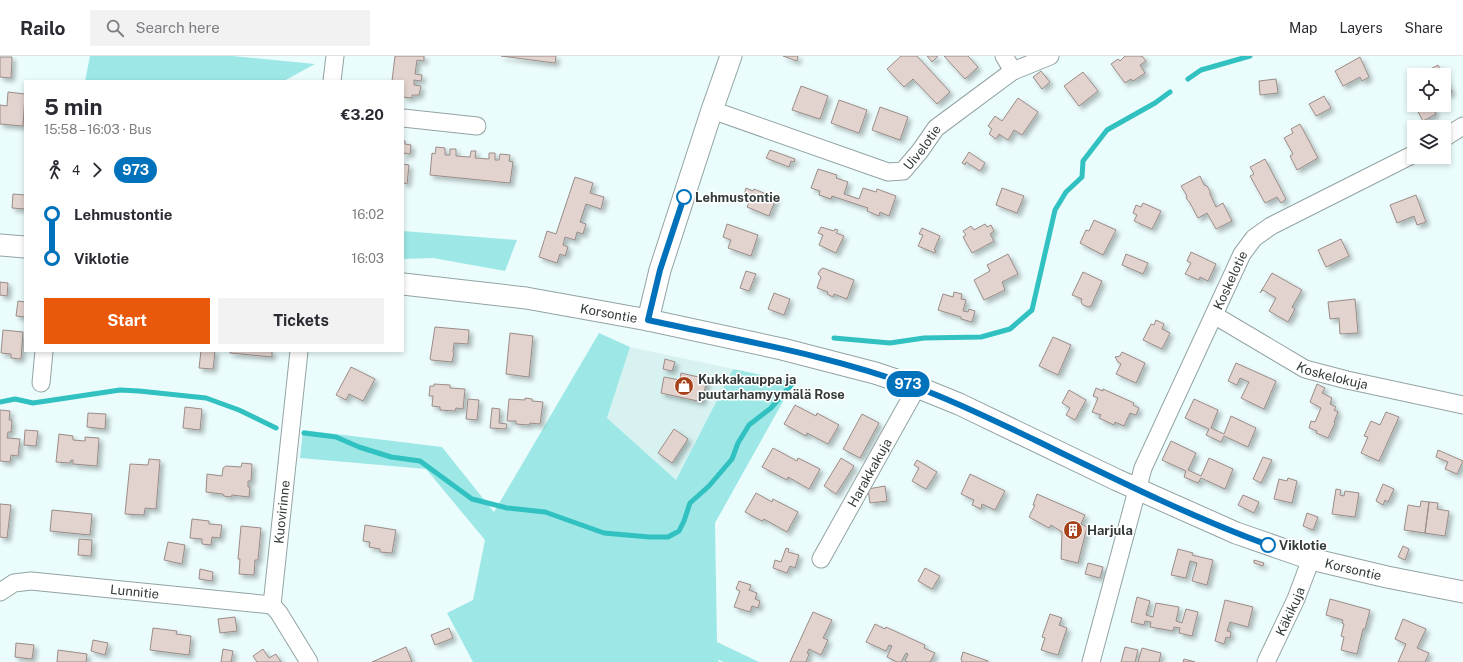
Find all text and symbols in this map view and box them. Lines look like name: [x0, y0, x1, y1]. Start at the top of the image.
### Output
search box: [90, 10, 370, 46]
text: Railo: [20, 17, 66, 39]
icon: search: [104, 17, 126, 39]
text: Search here: [136, 19, 220, 36]
text: Map: [1289, 20, 1317, 36]
text: Layers: [1339, 20, 1383, 36]
text: Share: [1405, 20, 1443, 36]
map controls: [1407, 68, 1451, 164]
button: locate: [1407, 68, 1451, 112]
text: 5 min: [44, 94, 103, 120]
text: €3.20: [341, 106, 384, 123]
button: layers: [1407, 120, 1451, 164]
text: 15:58 – 16:03 · Bus: [44, 122, 152, 137]
street label: Uivelotie: [900, 122, 943, 173]
icon: walk: [44, 159, 66, 181]
icon: forward: [86, 159, 108, 181]
text: 973: [122, 162, 149, 178]
text: 4: [72, 163, 80, 178]
marker: Lehmustontie: [676, 189, 692, 205]
place label: Lehmustontie: [695, 190, 780, 205]
text: Lehmustontie: [74, 206, 172, 223]
text: 16:02: [352, 207, 384, 222]
street label: Koskelotie: [1210, 248, 1250, 312]
text: Viklotie: [74, 250, 129, 267]
text: 16:03: [352, 251, 384, 266]
button: Start: [44, 298, 210, 344]
button: Tickets: [218, 298, 384, 344]
street label: Korsontie: [579, 300, 639, 325]
street label: Koskelokuja: [1294, 358, 1369, 392]
line badge: 973: [885, 371, 931, 397]
place label: Kukkakauppa ja puutarhamyymälä Rose: [698, 372, 845, 402]
shop icon: Kukkakauppa ja puutarhamyymälä Rose: [673, 375, 695, 397]
text: 973: [895, 376, 921, 392]
street label: Harakkakuja: [844, 436, 894, 509]
street label: Kuovirinne: [271, 479, 293, 545]
building icon: Harjula: [1062, 519, 1084, 541]
place label: Harjula: [1087, 523, 1133, 538]
marker: Viklotie: [1260, 537, 1276, 553]
place label: Viklotie: [1279, 538, 1327, 553]
street label: Korsontie: [1324, 555, 1383, 583]
street label: Lunnitie: [110, 581, 160, 601]
street label: Käkikuja: [1272, 585, 1307, 638]

